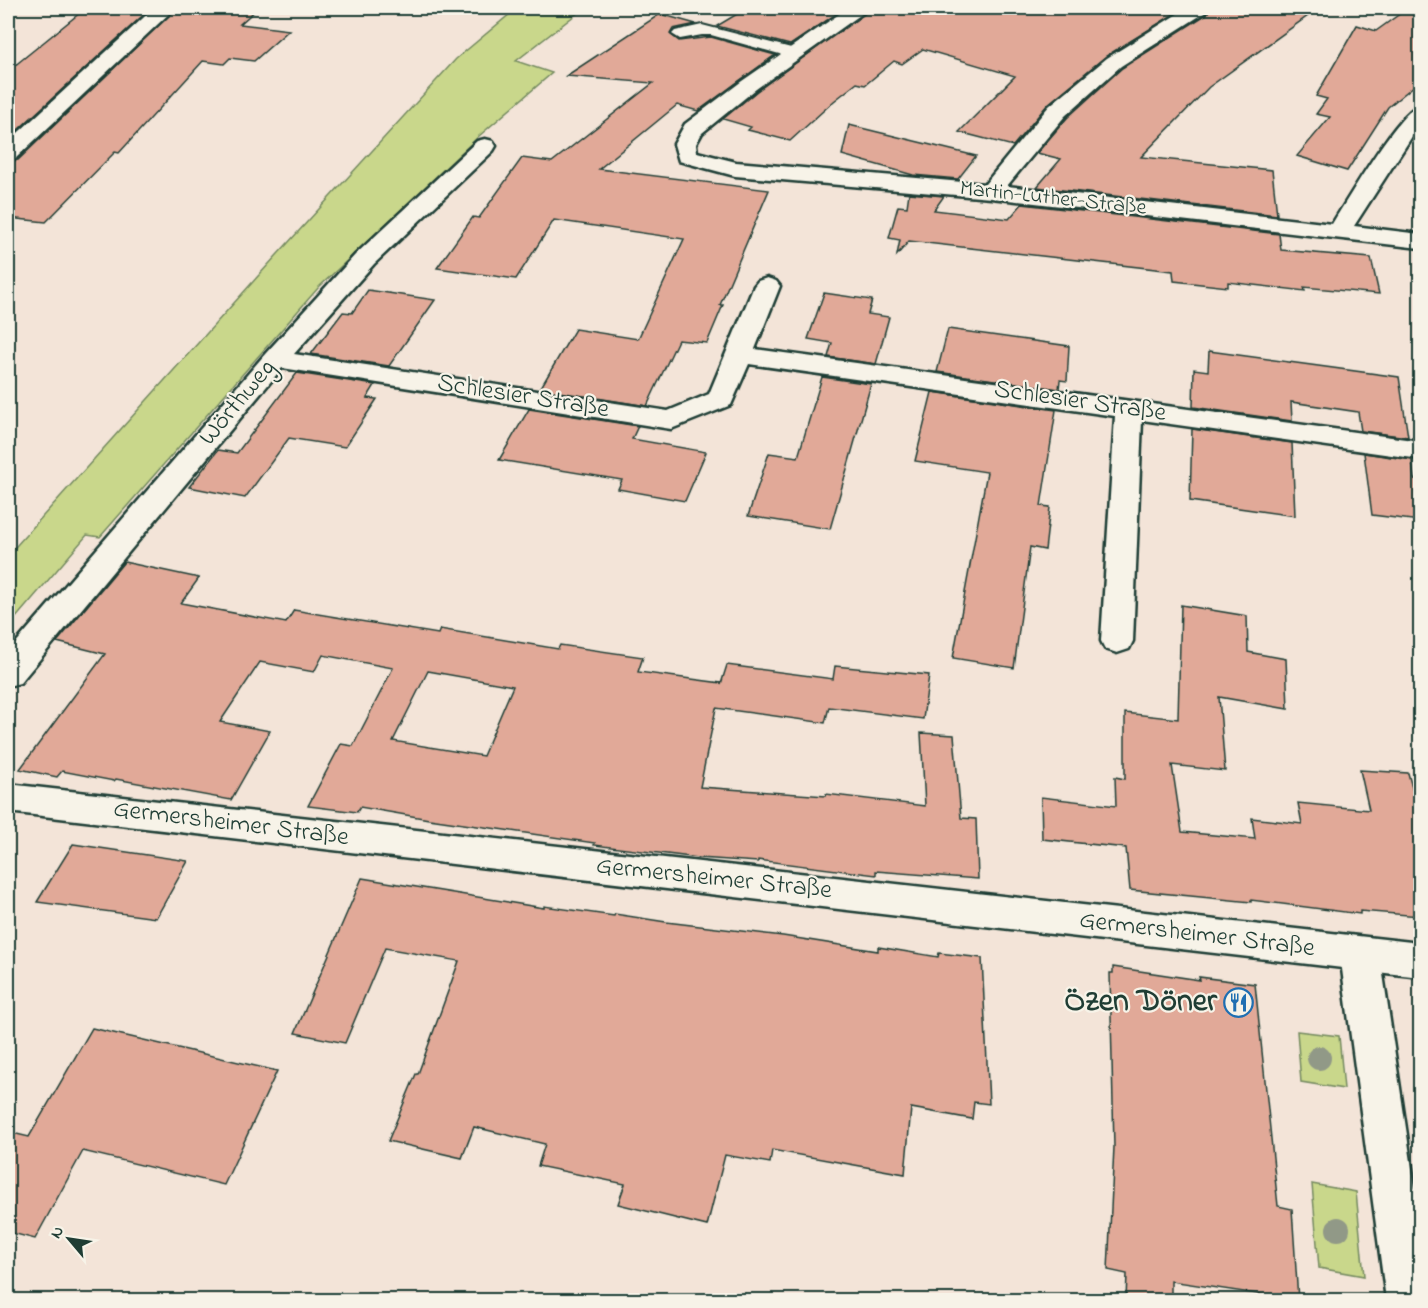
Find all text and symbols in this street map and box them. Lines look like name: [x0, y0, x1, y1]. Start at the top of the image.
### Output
street label: Martin-Luther-Straße: [958, 173, 1148, 225]
street label: Wörthweg: [190, 351, 286, 455]
street label: Schlesier Straße: [434, 365, 612, 429]
street label: Schlesier Straße: [991, 371, 1169, 433]
street label: Germersheimer Straße: [111, 791, 351, 857]
street label: Germersheimer Straße: [594, 848, 834, 910]
street label: Germersheimer Straße: [1077, 902, 1317, 968]
place label: Özen Döner: [1064, 979, 1218, 1026]
restaurant icon: Özen Döner: [1222, 986, 1254, 1018]
north arrow: [39, 1209, 99, 1269]
text: N: [45, 1222, 71, 1243]

